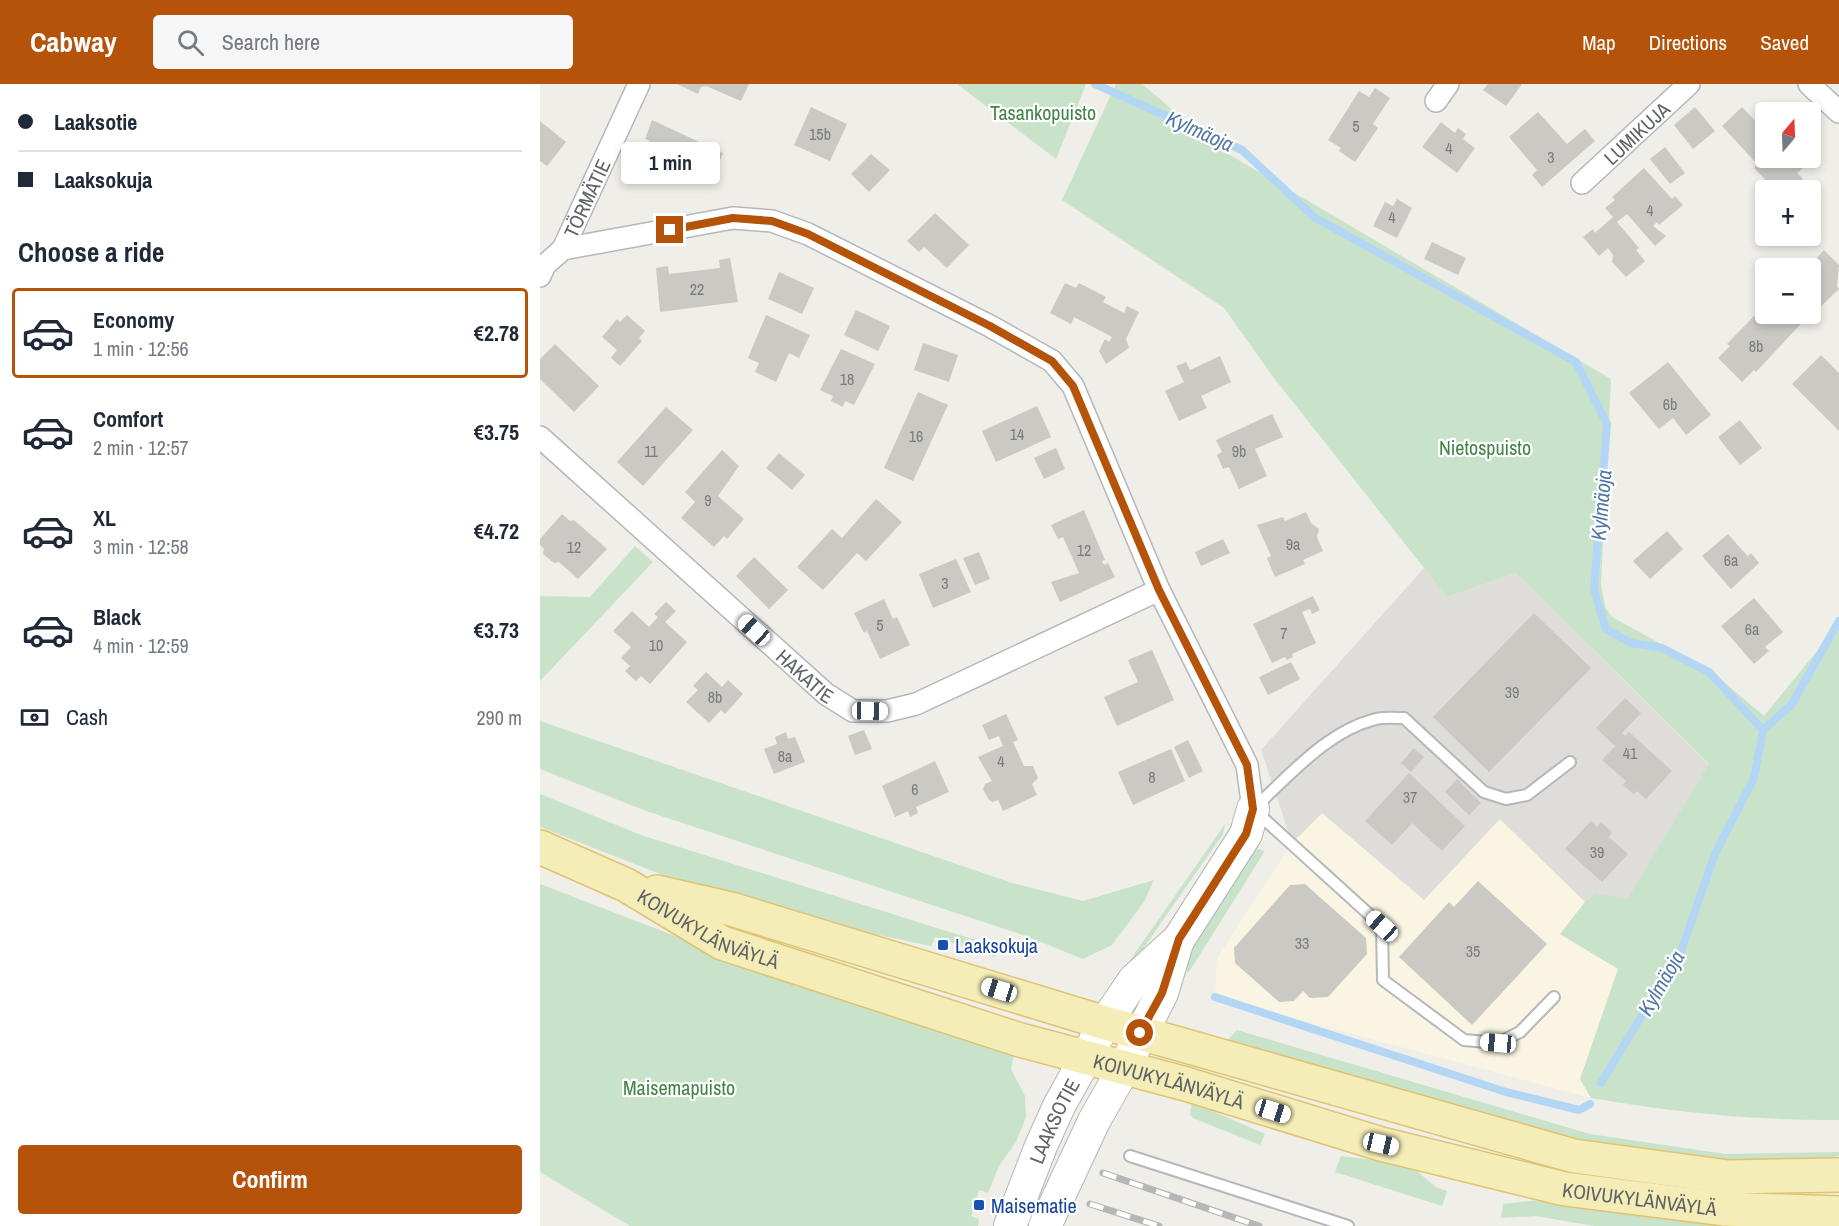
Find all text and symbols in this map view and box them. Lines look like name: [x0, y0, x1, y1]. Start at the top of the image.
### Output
search box: [153, 15, 573, 69]
text: Cabway: [30, 23, 117, 61]
icon: search: [174, 26, 207, 59]
text: Search here: [222, 27, 320, 57]
text: Map: [1582, 28, 1616, 57]
text: Directions: [1649, 28, 1727, 57]
text: Saved: [1760, 28, 1809, 57]
street label: LUMIKUJA: [1597, 95, 1675, 170]
park label: Tasankopuisto: [990, 99, 1096, 126]
north arrow: [1755, 102, 1821, 168]
map controls: [1755, 102, 1821, 324]
water label: Kylmäoja: [1162, 103, 1238, 159]
text: Laaksotie: [54, 107, 137, 137]
house number: 5: [1352, 115, 1360, 137]
house number: 15b: [809, 123, 831, 145]
house number: 4: [1445, 137, 1453, 159]
callout: 1 min: [620, 143, 720, 185]
house number: 3: [1547, 146, 1555, 168]
text: 1 min: [649, 149, 692, 176]
street label: TÖRMÄTIE: [557, 155, 616, 242]
text: Laaksokuja: [54, 165, 152, 195]
button: +: [1755, 180, 1821, 246]
house number: 4: [1646, 199, 1654, 221]
house number: 4: [1388, 206, 1396, 228]
route end: [656, 216, 683, 243]
text: Choose a ride: [18, 234, 164, 270]
button: −: [1755, 258, 1821, 324]
house number: 22: [690, 278, 704, 300]
text: Economy: [93, 305, 174, 335]
icon: car: [21, 306, 75, 360]
text: €2.78: [474, 318, 519, 348]
text: 1 min · 12:56: [93, 335, 189, 362]
house number: 8b: [1749, 335, 1763, 357]
house number: 18: [840, 368, 854, 390]
house number: 6b: [1663, 393, 1677, 415]
text: Comfort: [93, 404, 163, 434]
icon: car: [21, 405, 75, 459]
text: €3.75: [474, 417, 519, 447]
house number: 14: [1010, 423, 1024, 445]
house number: 16: [909, 425, 923, 447]
text: 2 min · 12:57: [93, 434, 189, 461]
park label: Nietospuisto: [1439, 434, 1531, 461]
house number: 11: [644, 440, 659, 462]
house number: 9b: [1232, 440, 1246, 462]
water label: Kylmäoja: [1583, 468, 1619, 542]
house number: 9: [704, 489, 712, 511]
text: XL: [93, 503, 116, 533]
icon: car: [21, 504, 75, 558]
text: €4.72: [474, 516, 519, 546]
text: 3 min · 12:58: [93, 533, 189, 560]
house number: 9a: [1286, 533, 1301, 555]
house number: 12: [567, 536, 581, 558]
house number: 12: [1077, 539, 1091, 561]
house number: 6a: [1724, 549, 1739, 571]
house number: 3: [941, 572, 949, 594]
text: Black: [93, 602, 141, 632]
icon: car: [21, 603, 75, 657]
car: [735, 611, 773, 649]
house number: 5: [876, 614, 884, 636]
text: €3.73: [474, 615, 519, 645]
house number: 6a: [1745, 618, 1760, 640]
house number: 7: [1280, 622, 1288, 644]
text: 4 min · 12:59: [93, 632, 189, 659]
house number: 10: [649, 634, 663, 656]
street label: HAKATIE: [771, 642, 839, 709]
house number: 39: [1505, 681, 1519, 703]
house number: 8b: [708, 686, 722, 708]
icon: cash: [18, 701, 51, 734]
text: Cash: [66, 702, 108, 732]
car: [852, 702, 888, 720]
text: 290 m: [476, 704, 522, 731]
house number: 41: [1623, 742, 1638, 764]
house number: 8a: [778, 745, 793, 767]
house number: 4: [997, 750, 1005, 772]
house number: 8: [1148, 766, 1156, 788]
house number: 6: [911, 778, 919, 800]
house number: 37: [1403, 786, 1417, 808]
house number: 39: [1590, 841, 1604, 863]
street label: KOIVUKYLÄNVÄYLÄ: [633, 882, 783, 974]
car: [1363, 907, 1401, 945]
place label: Laaksokuja: [955, 932, 1038, 959]
house number: 33: [1295, 932, 1309, 954]
marker: Laaksokuja: [936, 938, 950, 952]
house number: 35: [1466, 940, 1480, 962]
water label: Kylmäoja: [1631, 945, 1691, 1021]
car: [979, 976, 1019, 1004]
route start: [1126, 1019, 1153, 1046]
car: [1479, 1032, 1517, 1054]
street label: KOIVUKYLÄNVÄYLÄ: [1091, 1047, 1248, 1115]
street label: LAAKSOTIE: [1022, 1073, 1085, 1167]
park label: Maisemapuisto: [623, 1074, 735, 1101]
car: [1253, 1097, 1293, 1125]
car: [1361, 1131, 1401, 1157]
button: Confirm: [18, 1145, 522, 1214]
street label: KOIVUKYLÄNVÄYLÄ: [1561, 1175, 1719, 1221]
place label: Maisematie: [991, 1192, 1077, 1219]
marker: Maisematie: [972, 1198, 986, 1212]

